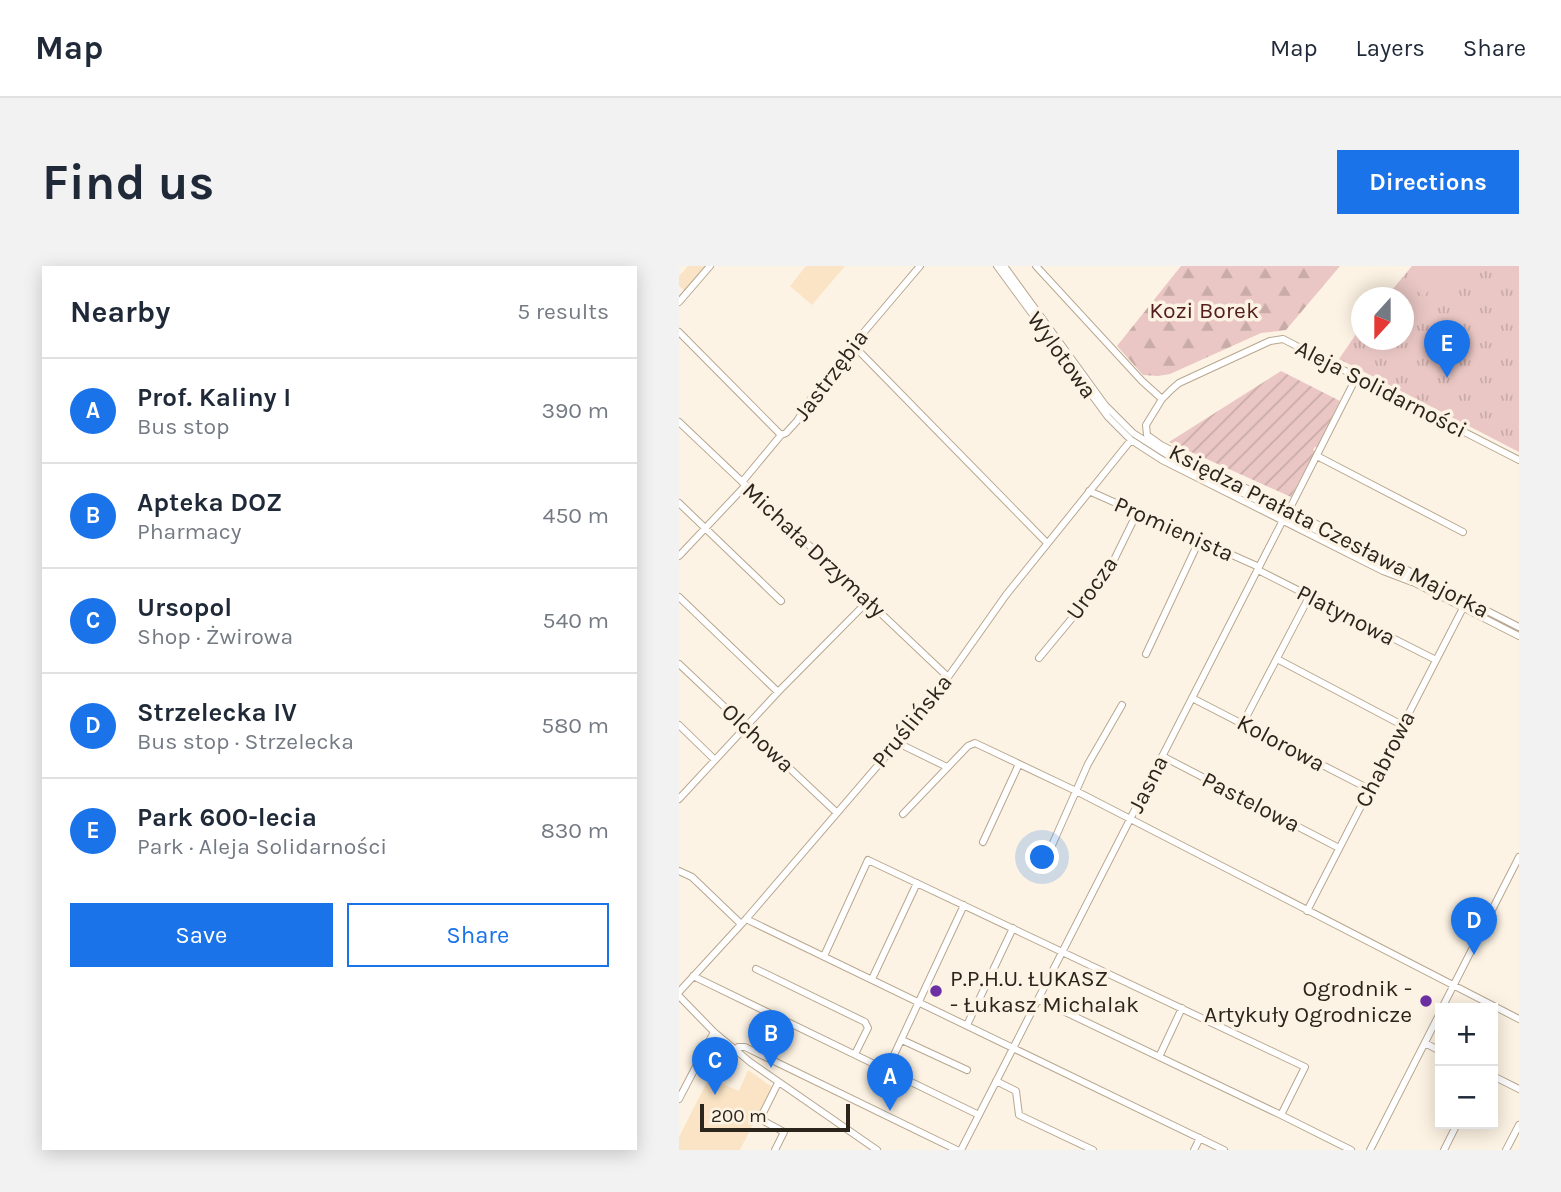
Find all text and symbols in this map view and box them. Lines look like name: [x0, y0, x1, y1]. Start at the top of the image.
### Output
text: Map: [35, 29, 103, 67]
text: Map: [1270, 34, 1318, 62]
text: Layers: [1356, 34, 1425, 62]
text: Share: [1463, 34, 1526, 62]
button: Directions: [1337, 150, 1519, 214]
text: Find us: [42, 154, 214, 211]
north arrow: [1351, 287, 1414, 350]
text: Nearby: [70, 294, 170, 330]
park label: Kozi Borek: [1149, 297, 1259, 324]
text: 5 results: [517, 298, 609, 325]
street label: Wylotowa: [1021, 306, 1103, 404]
pin: E: [1424, 320, 1470, 378]
street label: Jastrzębia: [788, 324, 874, 426]
street label: Aleja Solidarności: [1291, 334, 1471, 444]
text: Prof. Kaliny I: [137, 382, 291, 413]
text: A: [86, 397, 100, 424]
text: 390 m: [541, 397, 609, 424]
text: Bus stop: [137, 413, 230, 440]
street label: Księdza Prałata Czesława Majorka: [1164, 438, 1494, 624]
street label: Michała Drzymały: [737, 477, 891, 623]
text: Apteka DOZ: [137, 487, 282, 518]
street label: Promienista: [1110, 491, 1238, 567]
text: B: [86, 502, 100, 529]
text: 450 m: [543, 502, 609, 529]
text: Pharmacy: [137, 518, 241, 545]
street label: Urocza: [1060, 551, 1124, 625]
street label: Platynowa: [1292, 579, 1400, 651]
text: Ursopol: [137, 592, 232, 623]
text: C: [86, 607, 100, 634]
text: 540 m: [543, 607, 609, 634]
text: Shop · Żwirowa: [137, 623, 293, 650]
street label: Pruślińska: [866, 669, 958, 773]
text: Strzelecka IV: [137, 697, 297, 728]
street label: Olchowa: [716, 698, 800, 778]
street label: Chabrowa: [1349, 706, 1421, 812]
street label: Kolorowa: [1232, 709, 1330, 777]
text: D: [85, 712, 101, 739]
text: 580 m: [541, 712, 609, 739]
text: Bus stop · Strzelecka: [137, 728, 354, 755]
street label: Jasna: [1122, 751, 1174, 817]
street label: Pastelowa: [1198, 766, 1304, 838]
text: Park 600-lecia: [137, 802, 317, 833]
text: E: [86, 817, 100, 844]
text: 830 m: [541, 817, 609, 844]
text: Park · Aleja Solidarności: [137, 833, 387, 860]
your location: [1025, 840, 1059, 874]
pin: D: [1451, 897, 1497, 955]
button: Save: [70, 903, 333, 967]
button: Share: [347, 903, 609, 967]
place label: P.P.H.U. ŁUKASZ - Łukasz Michalak: [950, 965, 1139, 1018]
place label: Ogrodnik - Artykuły Ogrodnicze: [1204, 975, 1412, 1028]
marker: P.P.H.U. ŁUKASZ - Łukasz Michalak: [928, 983, 944, 999]
marker: Ogrodnik - Artykuły Ogrodnicze: [1418, 993, 1434, 1009]
map controls: [1435, 1003, 1498, 1129]
button: +: [1435, 1003, 1498, 1066]
pin: B: [748, 1010, 794, 1068]
pin: C: [692, 1037, 738, 1095]
pin: A: [867, 1053, 913, 1111]
button: −: [1435, 1066, 1498, 1129]
scale bar: [700, 1101, 851, 1133]
text: 200 m: [711, 1105, 767, 1127]

